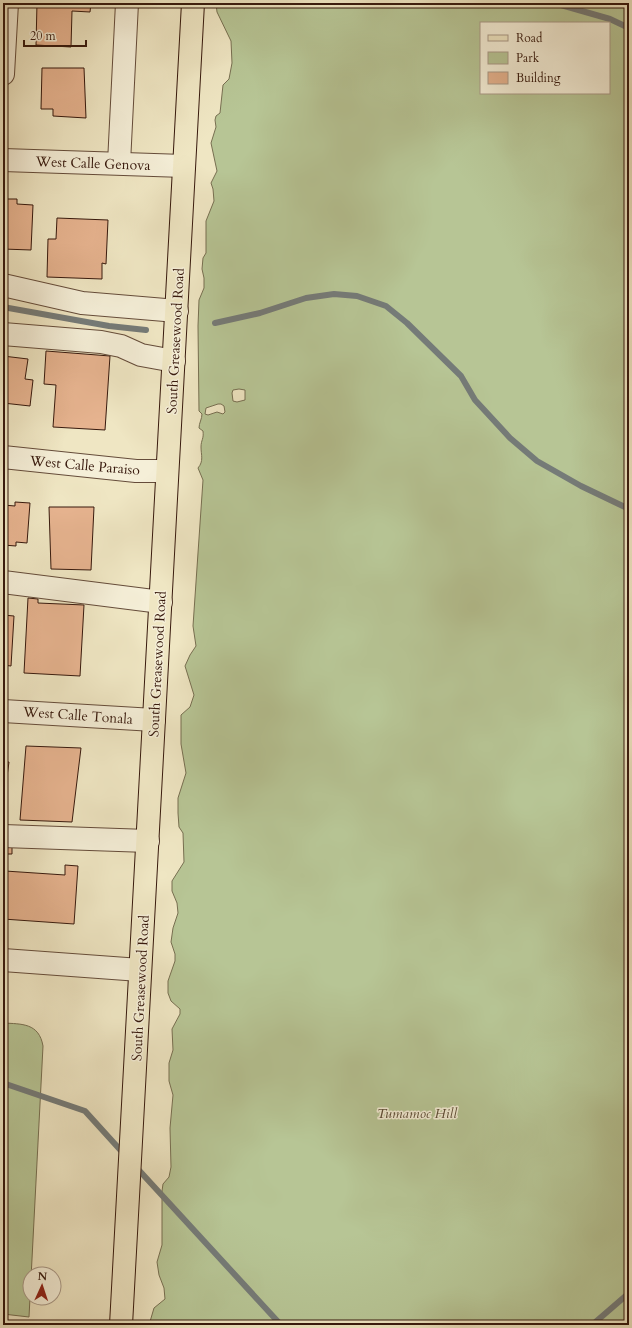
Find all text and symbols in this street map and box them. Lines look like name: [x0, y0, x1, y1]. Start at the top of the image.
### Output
scale bar: [24, 22, 86, 48]
legend: [480, 22, 610, 94]
text: 20 m: [30, 28, 57, 44]
text: Road: [516, 30, 543, 46]
text: Park: [516, 50, 540, 66]
text: Building: [516, 70, 561, 86]
street label: West Calle Genova: [34, 152, 151, 175]
street label: South Greasewood Road: [162, 267, 189, 414]
street label: West Calle Paraiso: [28, 451, 141, 480]
street label: South Greasewood Road: [144, 590, 171, 737]
street label: West Calle Tonala: [21, 702, 134, 729]
street label: South Greasewood Road: [127, 914, 154, 1061]
park label: Tumamoc Hill: [377, 1104, 458, 1123]
north arrow: [22, 1266, 62, 1306]
text: N: [37, 1269, 48, 1284]

